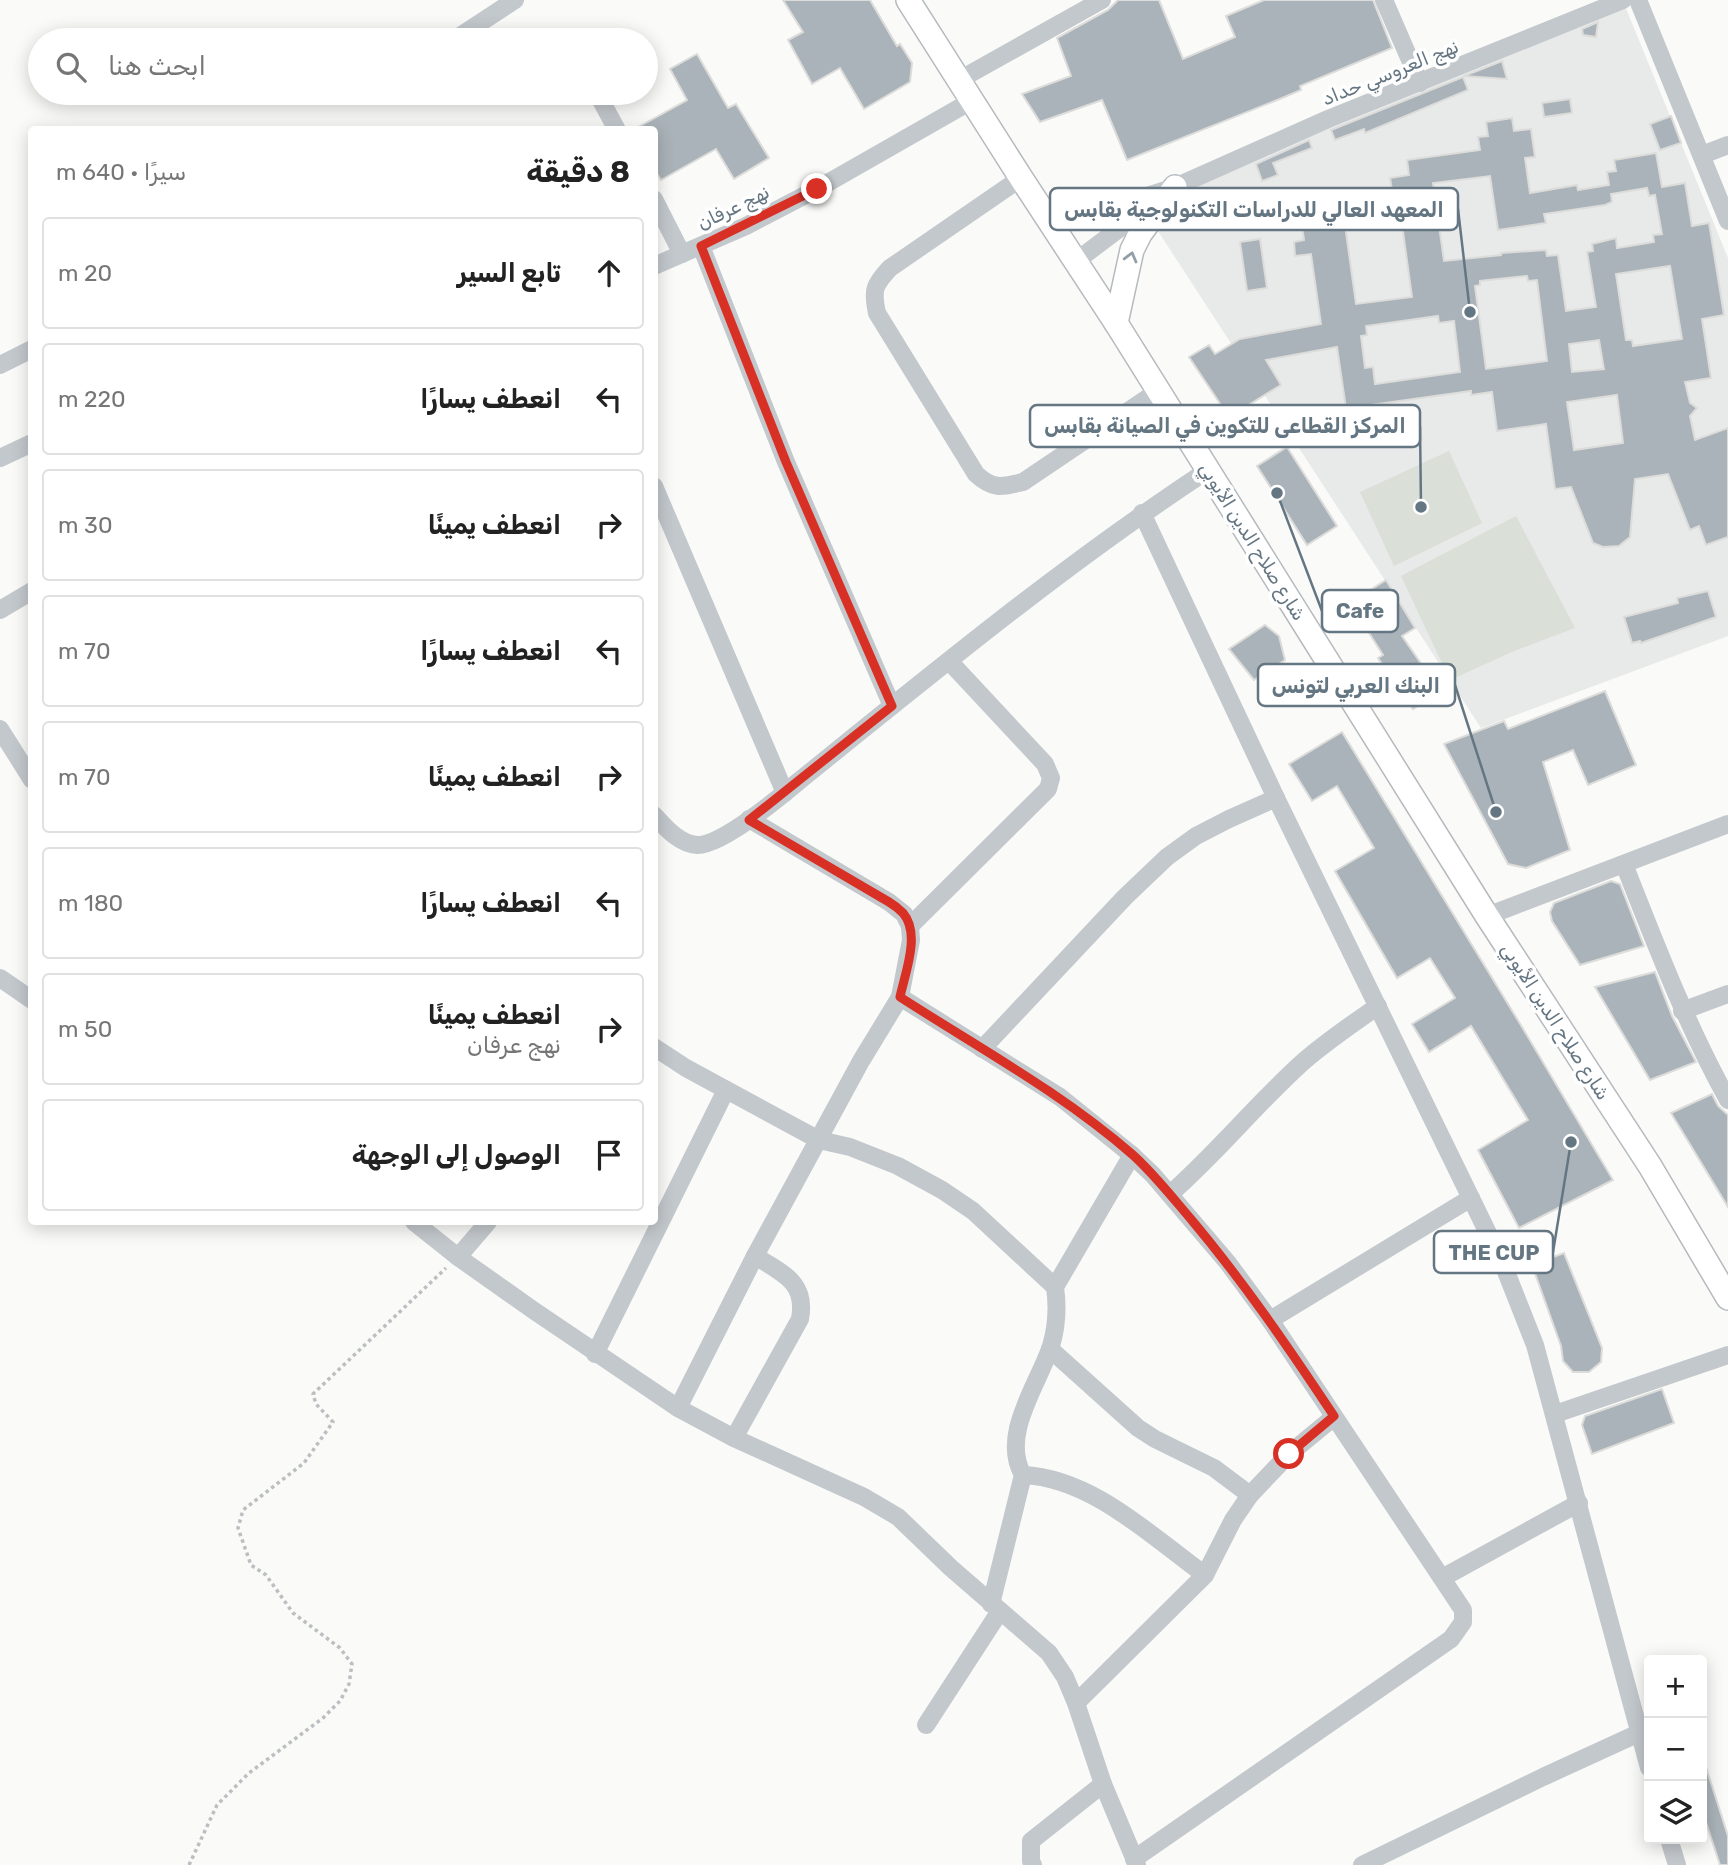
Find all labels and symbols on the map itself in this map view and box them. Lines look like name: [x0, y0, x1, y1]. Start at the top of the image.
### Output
street label: نهج العروسي حداد: [1318, 35, 1463, 113]
route end: [801, 173, 832, 204]
street label: نهج عرفان: [693, 180, 774, 237]
callout: المعهد العالي للدراسات التكنولوجية بقابس: [1050, 188, 1458, 230]
text: المعهد العالي للدراسات التكنولوجية بقابس: [1064, 197, 1444, 226]
one-way arrow: [1123, 251, 1137, 263]
callout: المركز القطاعى للتكوين في الصيانة بقابس: [1030, 405, 1420, 447]
text: المركز القطاعى للتكوين في الصيانة بقابس: [1044, 413, 1406, 442]
street label: شارع صلاح الدين الأيوبي: [1192, 458, 1311, 626]
callout: Cafe: [1322, 590, 1398, 632]
text: Cafe: [1336, 598, 1384, 623]
callout: البنك العربي لتونس: [1258, 664, 1455, 706]
text: البنك العربي لتونس: [1272, 673, 1440, 702]
street label: شارع صلاح الدين الأيوبي: [1494, 938, 1615, 1106]
callout: THE CUP: [1434, 1231, 1553, 1273]
text: THE CUP: [1449, 1240, 1539, 1265]
route start: [1273, 1438, 1304, 1469]

